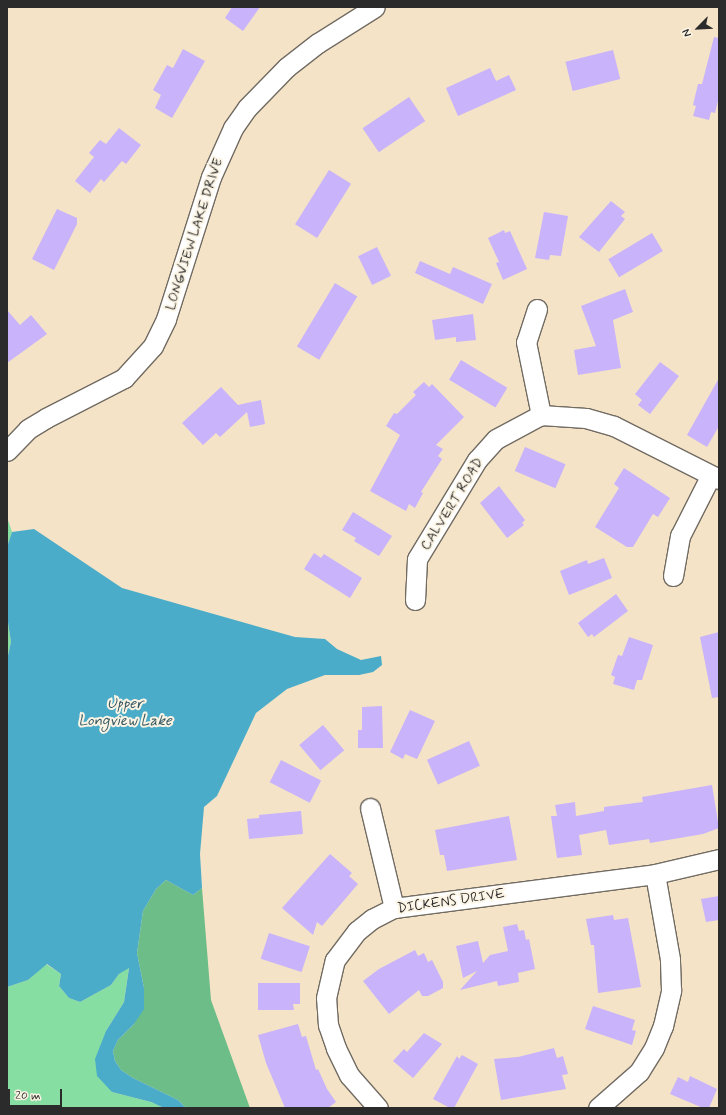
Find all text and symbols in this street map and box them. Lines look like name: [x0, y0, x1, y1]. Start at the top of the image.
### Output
north arrow: [678, 8, 718, 48]
text: N: [679, 27, 695, 39]
street label: LONGVIEW LAKE DRIVE: [161, 153, 227, 315]
street label: CALVERT ROAD: [417, 455, 487, 553]
water label: Upper Longview Lake: [78, 695, 172, 730]
street label: DICKENS DRIVE: [396, 885, 506, 917]
scale bar: [10, 1081, 64, 1107]
text: 20 m: [15, 1088, 41, 1104]

